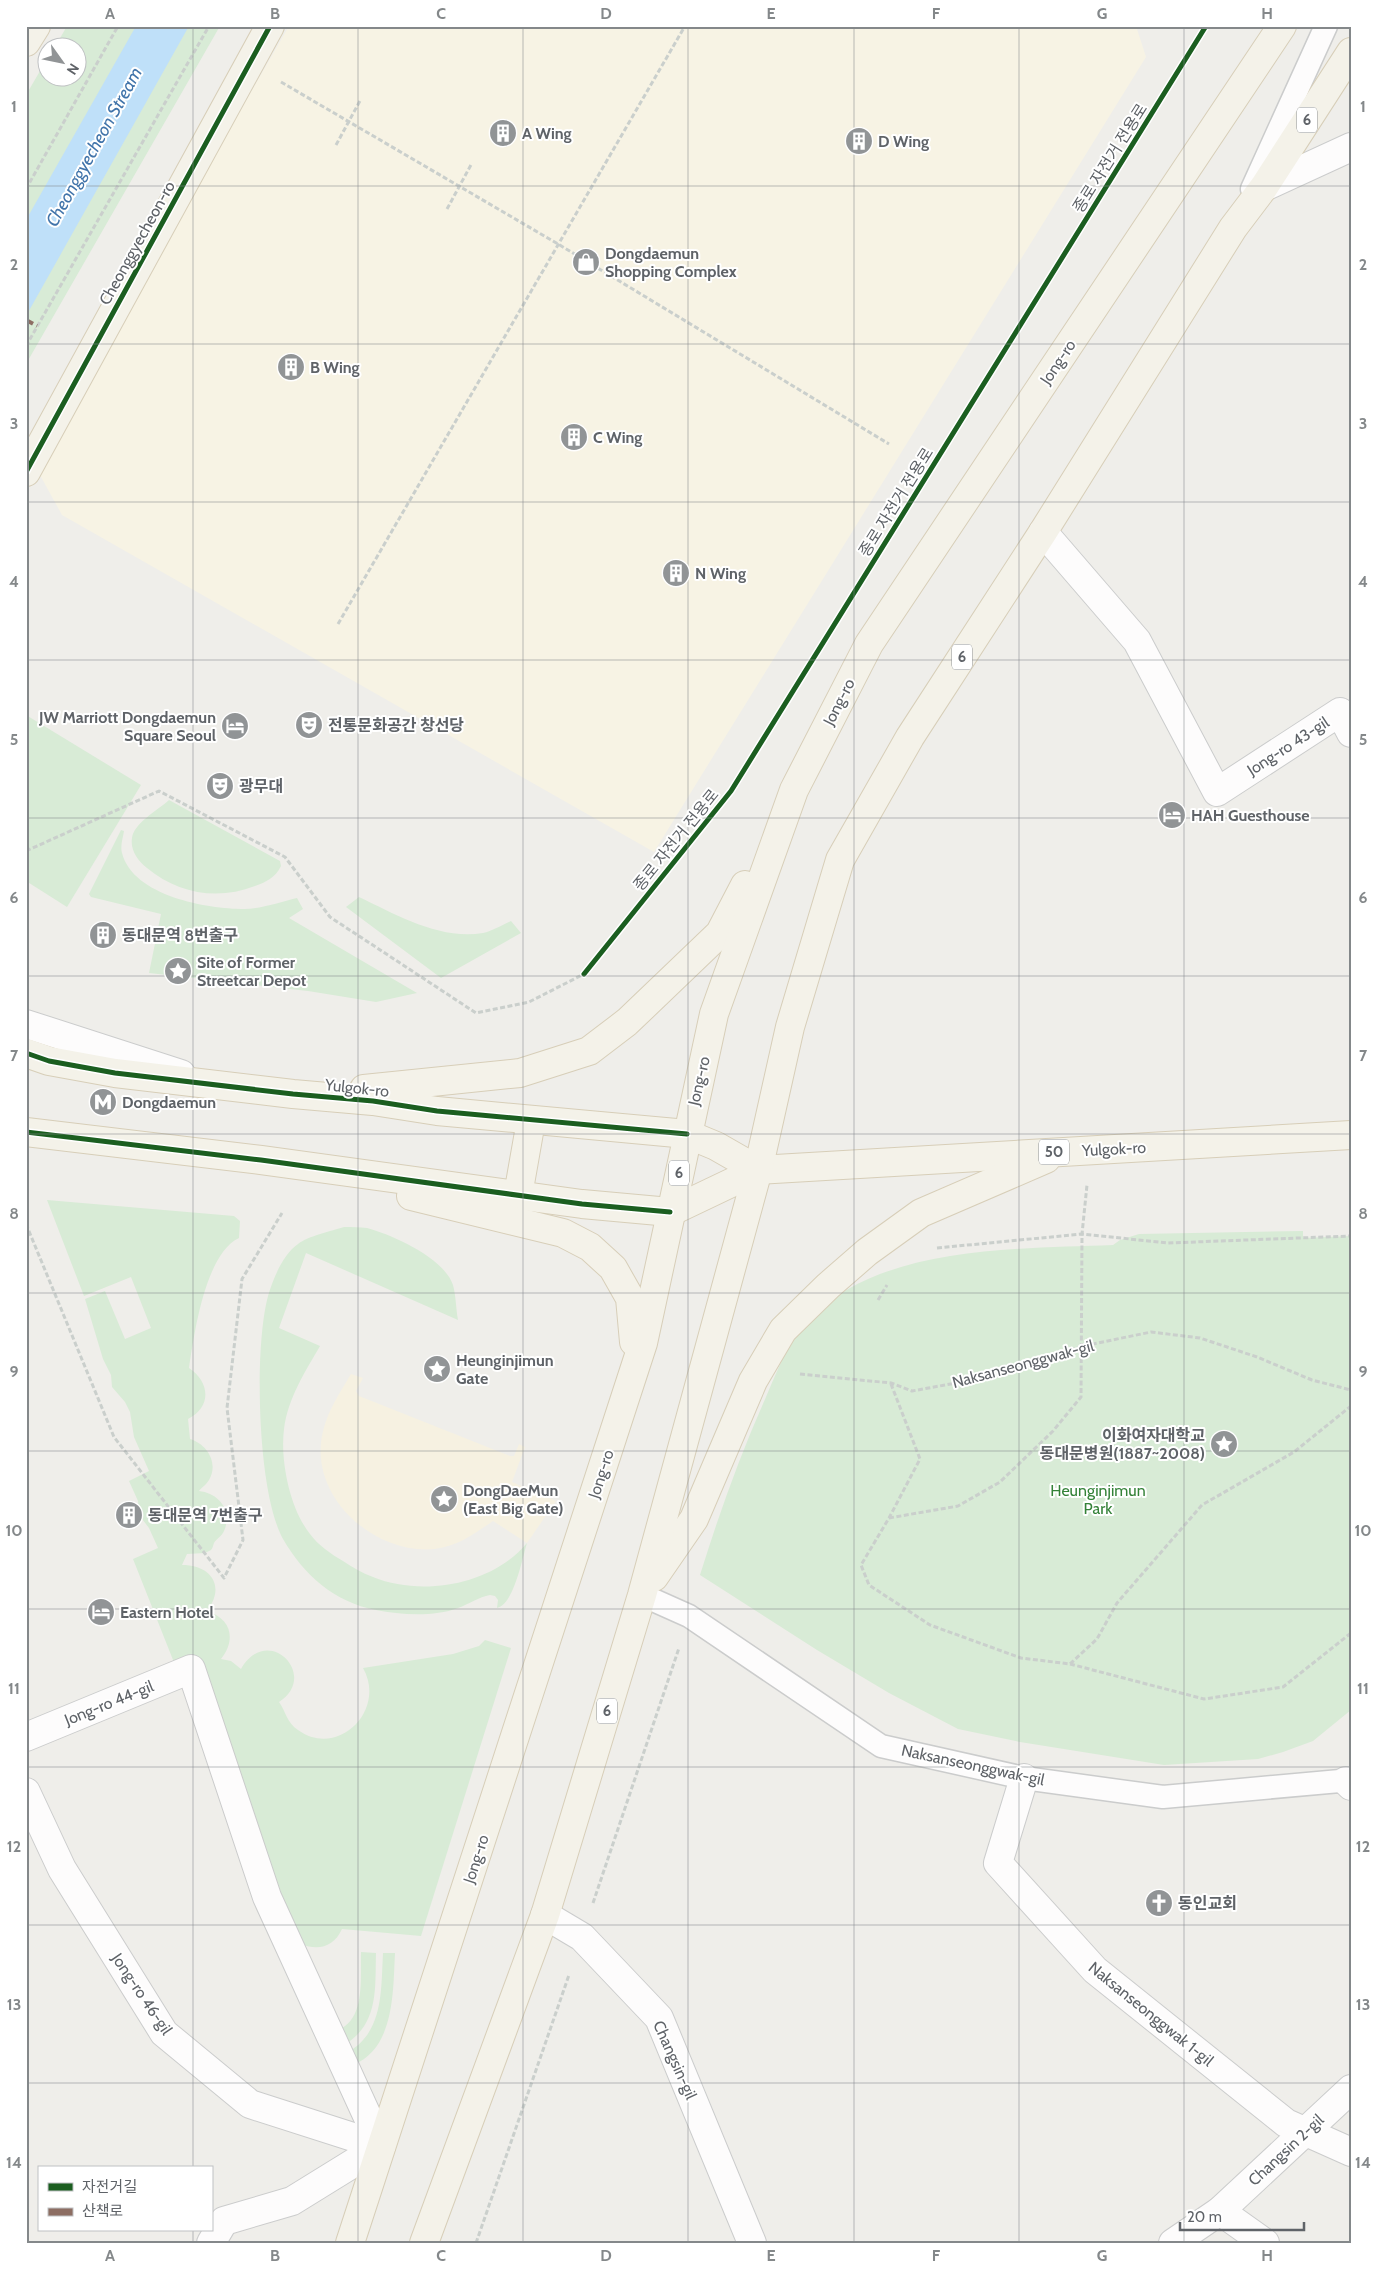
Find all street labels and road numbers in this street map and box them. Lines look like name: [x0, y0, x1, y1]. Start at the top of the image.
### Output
street label: 종로 자전거 전용로: [1069, 100, 1151, 216]
road number: 6: [1297, 108, 1317, 132]
street label: Cheonggyecheon-ro: [95, 178, 179, 308]
street label: Jong-ro: [1036, 336, 1080, 389]
street label: 종로 자전거 전용로: [855, 444, 937, 560]
road number: 6: [952, 644, 972, 670]
street label: Jong-ro: [819, 675, 859, 729]
street label: Jong-ro 43-gil: [1243, 712, 1333, 780]
street label: 종로 자전거 전용로: [629, 785, 723, 895]
street label: Jong-ro: [684, 1054, 714, 1108]
street label: Yulgok-ro: [323, 1075, 390, 1101]
street label: Yulgok-ro: [1080, 1138, 1147, 1160]
road number: 50: [1039, 1140, 1069, 1164]
road number: 6: [669, 1160, 689, 1186]
street label: Naksanseonggwak-gil: [950, 1336, 1096, 1392]
street label: Jong-ro: [584, 1447, 618, 1502]
street label: Jong-ro 44-gil: [61, 1676, 156, 1730]
road number: 6: [597, 1698, 617, 1724]
street label: Naksanseonggwak-gil: [900, 1741, 1047, 1790]
street label: Jong-ro: [459, 1832, 493, 1887]
street label: Jong-ro 46-gil: [107, 1949, 176, 2039]
street label: Naksanseonggwak 1-gil: [1085, 1958, 1217, 2070]
street label: Changsin-gil: [649, 2018, 701, 2103]
street label: Changsin 2-gil: [1244, 2110, 1328, 2190]

